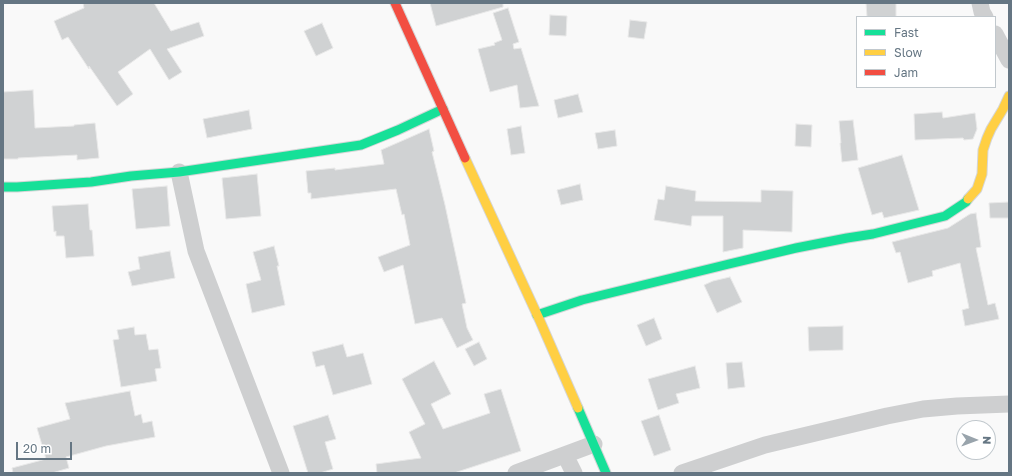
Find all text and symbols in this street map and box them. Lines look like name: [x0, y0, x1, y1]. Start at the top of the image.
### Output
legend: [856, 16, 996, 88]
text: Fast: [894, 25, 919, 40]
text: Slow: [894, 45, 922, 60]
text: Jam: [894, 65, 918, 80]
north arrow: [956, 420, 996, 460]
scale bar: [18, 434, 74, 460]
text: N: [981, 436, 994, 445]
text: 20 m: [23, 441, 51, 456]

